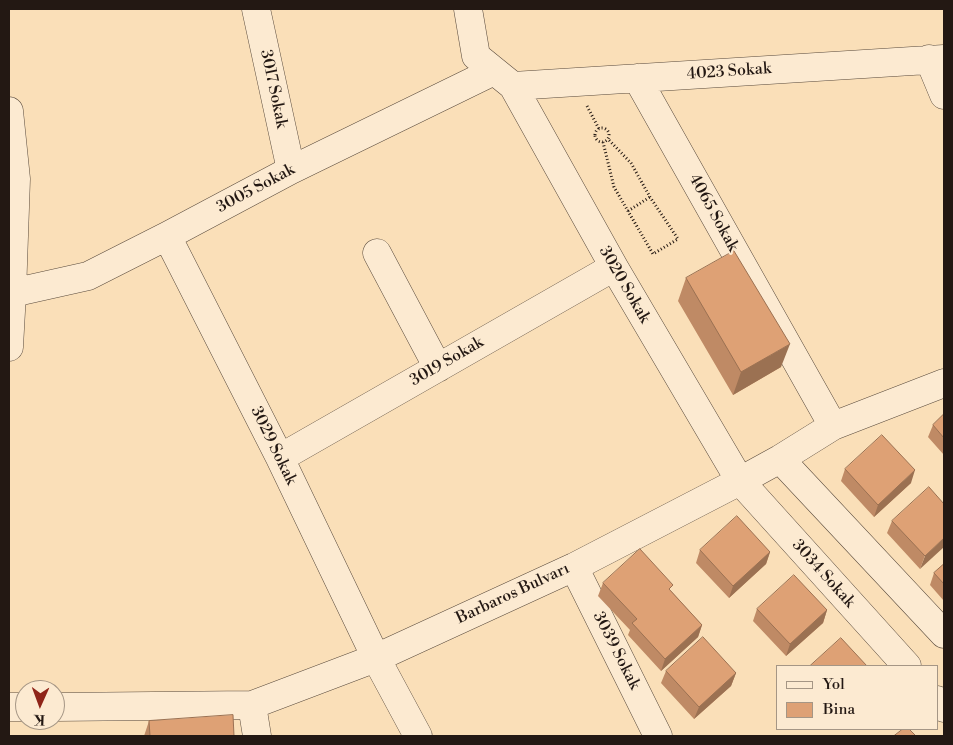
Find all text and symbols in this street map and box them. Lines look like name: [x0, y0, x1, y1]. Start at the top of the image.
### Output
street label: 3017 Sokak: [255, 48, 291, 130]
street label: 4023 Sokak: [686, 59, 772, 85]
street label: 3005 Sokak: [214, 160, 298, 218]
street label: 4065 Sokak: [684, 171, 742, 255]
street label: 3020 Sokak: [594, 243, 654, 327]
street label: 3019 Sokak: [407, 333, 487, 391]
street label: 3029 Sokak: [246, 404, 300, 488]
street label: 3034 Sokak: [787, 536, 859, 612]
street label: Barbaros Bulvarı: [453, 559, 573, 629]
street label: 3039 Sokak: [588, 609, 644, 693]
legend: [776, 665, 938, 730]
text: Yol: [823, 675, 845, 694]
north arrow: [15, 680, 65, 730]
text: Bina: [823, 700, 855, 719]
text: K: [34, 710, 46, 728]

